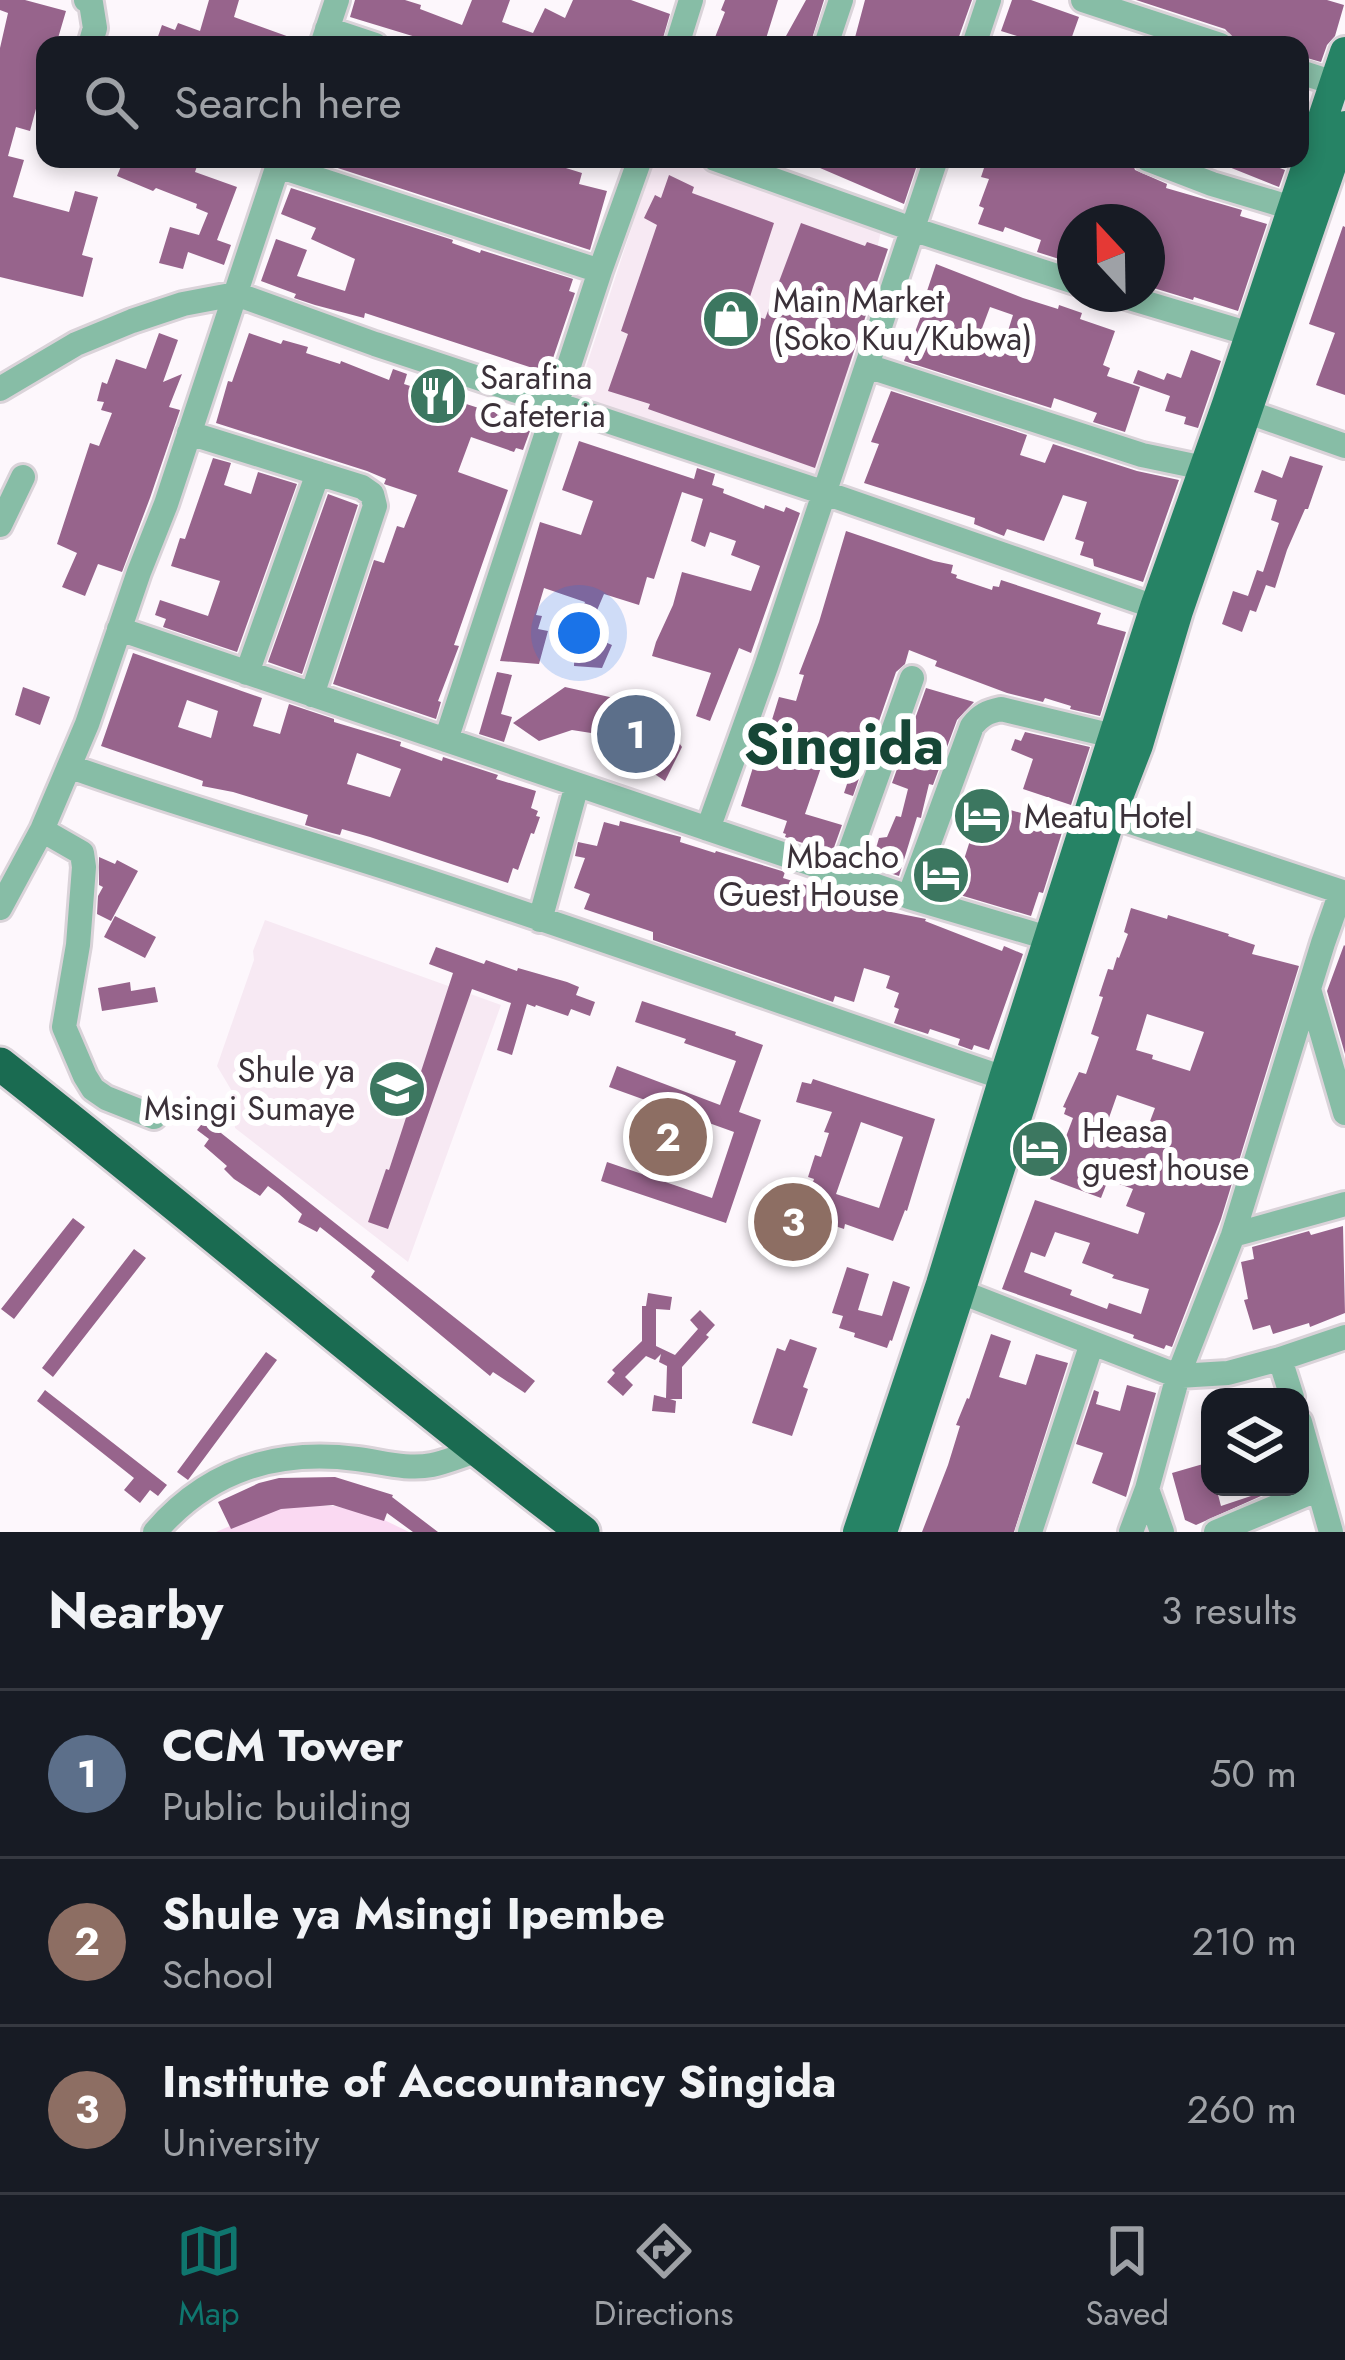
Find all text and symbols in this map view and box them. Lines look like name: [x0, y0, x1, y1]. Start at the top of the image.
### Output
search box: [36, 36, 1309, 168]
icon: search: [78, 69, 144, 135]
text: Search here: [174, 70, 402, 135]
north arrow: [1057, 204, 1165, 312]
place label: Main Market (Soko Kuu/Kubwa): [773, 277, 1032, 362]
shop icon: Main Market (Soko Kuu/Kubwa): [700, 288, 762, 350]
place label: Sarafina Cafeteria: [480, 354, 606, 439]
restaurant icon: Sarafina Cafeteria: [407, 365, 469, 427]
your location: [549, 603, 609, 663]
pin: 1: [597, 689, 675, 779]
district label: Singida: [744, 703, 944, 785]
hotel icon: Meatu Hotel: [951, 785, 1013, 847]
place label: Meatu Hotel: [1024, 793, 1193, 840]
place label: Mbacho Guest House: [719, 833, 899, 918]
hotel icon: Mbacho Guest House: [910, 844, 972, 906]
place label: Shule ya Msingi Sumaye: [144, 1047, 355, 1132]
school or university icon: Shule ya Msingi Sumaye: [366, 1058, 428, 1120]
pin: 2: [629, 1092, 707, 1182]
place label: Heasa guest house: [1082, 1107, 1249, 1192]
hotel icon: Heasa guest house: [1009, 1118, 1071, 1180]
pin: 3: [754, 1177, 832, 1267]
map controls: [1201, 1388, 1309, 1496]
button: layers: [1201, 1388, 1309, 1496]
text: Nearby: [48, 1573, 223, 1647]
text: 3 results: [1161, 1582, 1297, 1639]
text: CCM Tower: [162, 1713, 403, 1778]
text: 1: [77, 1745, 97, 1802]
text: 50 m: [1209, 1745, 1297, 1802]
text: Public building: [162, 1778, 412, 1835]
text: Shule ya Msingi Ipembe: [162, 1881, 665, 1946]
text: 2: [74, 1913, 100, 1970]
text: 210 m: [1192, 1913, 1297, 1970]
text: School: [162, 1946, 274, 2003]
text: Institute of Accountancy Singida: [162, 2049, 837, 2114]
text: 3: [75, 2081, 99, 2138]
text: 260 m: [1187, 2081, 1297, 2138]
text: University: [162, 2114, 319, 2171]
tab: Map: [176, 2218, 242, 2337]
tab: Directions: [594, 2218, 734, 2337]
tab: Saved: [1085, 2218, 1169, 2337]

